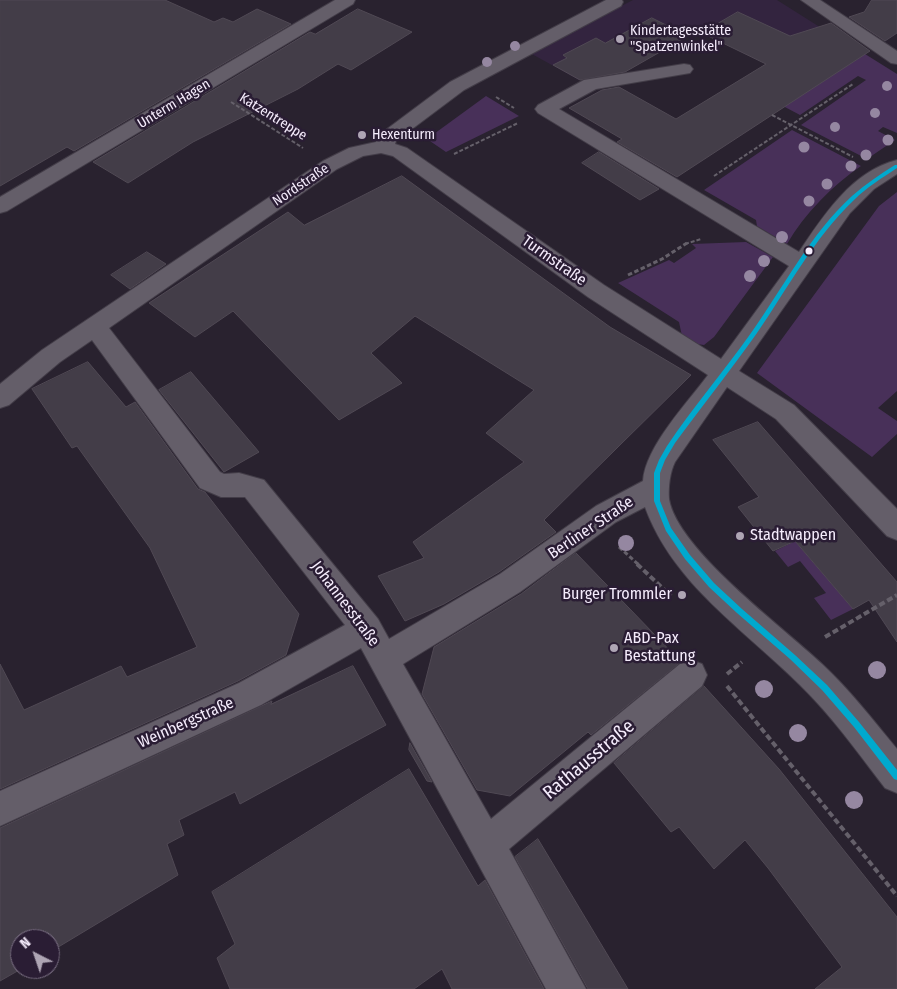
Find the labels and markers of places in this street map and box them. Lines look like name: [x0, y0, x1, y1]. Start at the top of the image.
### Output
place label: Kindertagesstätte "Spatzenwinkel": [630, 23, 731, 56]
marker: Kindertagesstätte "Spatzenwinkel": [614, 33, 626, 45]
place label: Hexenturm: [372, 127, 435, 143]
marker: Hexenturm: [356, 129, 368, 141]
unlabelled marker: [804, 246, 814, 256]
place label: Stadtwappen: [750, 526, 836, 546]
marker: Stadtwappen: [734, 530, 746, 542]
place label: Burger Trommler: [562, 585, 672, 605]
marker: Burger Trommler: [676, 589, 688, 601]
place label: ABD-Pax Bestattung: [624, 629, 695, 667]
marker: ABD-Pax Bestattung: [608, 642, 620, 654]

